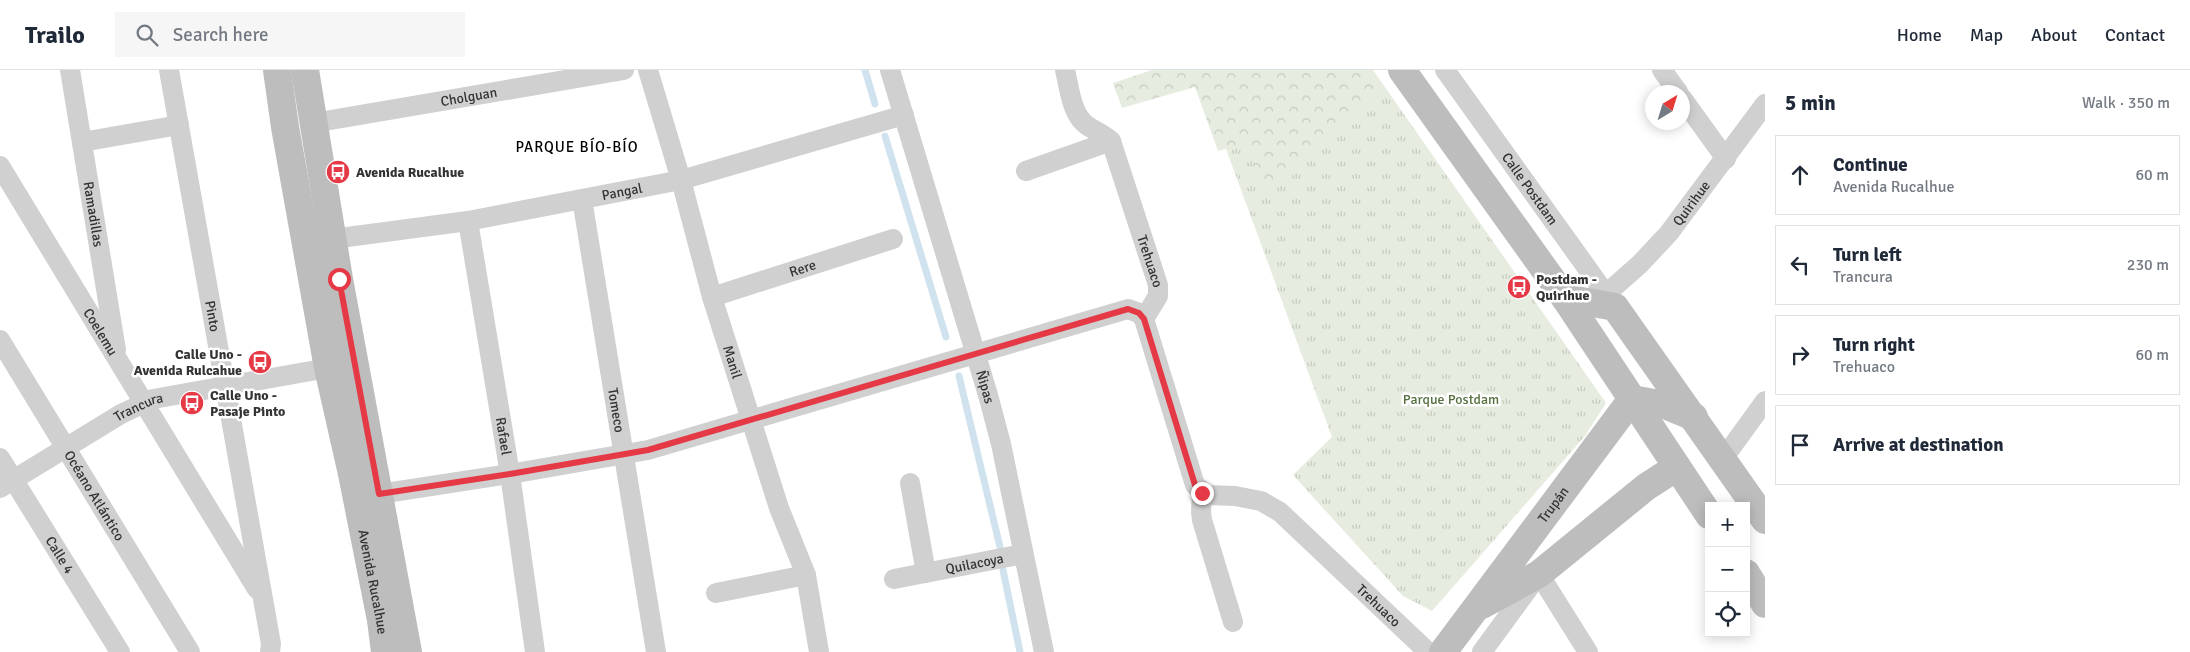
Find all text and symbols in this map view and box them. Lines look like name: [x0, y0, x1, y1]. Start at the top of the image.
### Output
search box: [115, 12, 465, 57]
text: Trailo: [25, 20, 85, 50]
icon: search: [133, 21, 161, 49]
text: Search here: [173, 23, 269, 47]
text: Home: [1897, 24, 1942, 46]
text: Map: [1970, 24, 2003, 46]
text: About: [2031, 24, 2077, 46]
text: Contact: [2105, 24, 2165, 46]
street label: Cholguan: [439, 83, 498, 110]
north arrow: [1645, 85, 1690, 130]
text: 5 min: [1785, 90, 1836, 116]
text: Walk · 350 m: [2082, 93, 2170, 113]
district label: PARQUE BÍO-BÍO: [515, 137, 639, 156]
street label: Calle Postdam: [1498, 149, 1562, 228]
text: Continue: [1833, 153, 1908, 177]
bus stop icon: Avenida Rucalhue: [325, 159, 351, 185]
icon: ahead: [1786, 161, 1814, 189]
place label: Avenida Rucalhue: [356, 164, 464, 181]
text: 60 m: [2135, 165, 2169, 185]
street label: Quirihue: [1669, 177, 1714, 229]
text: Avenida Rucalhue: [1833, 177, 1955, 197]
street label: Pangal: [600, 179, 644, 204]
street label: Ramadillas: [80, 180, 107, 248]
street label: Trehuaco: [1134, 233, 1167, 290]
text: Turn left: [1833, 243, 1902, 267]
icon: left: [1786, 251, 1814, 279]
text: 230 m: [2127, 255, 2169, 275]
street label: Rere: [787, 256, 818, 280]
text: Trancura: [1833, 267, 1893, 287]
route start: [328, 268, 351, 291]
place label: Postdam - Quirihue: [1536, 271, 1597, 304]
bus stop icon: Postdam - Quirihue: [1506, 274, 1532, 300]
street label: Pinto: [202, 299, 224, 333]
street label: Coelemu: [80, 305, 122, 359]
text: Turn right: [1833, 333, 1915, 357]
icon: right: [1786, 341, 1814, 369]
street label: Manil: [719, 343, 746, 381]
text: 60 m: [2135, 345, 2169, 365]
place label: Calle Uno - Avenida Rulcahue: [134, 346, 242, 379]
bus stop icon: Calle Uno - Avenida Rulcahue: [247, 349, 273, 375]
text: Trehuaco: [1833, 357, 1895, 377]
street label: Ñipas: [973, 368, 998, 405]
place label: Calle Uno - Pasaje Pinto: [210, 387, 285, 420]
street label: Tomeco: [604, 387, 629, 434]
street label: Trancura: [111, 389, 164, 425]
bus stop icon: Calle Uno - Pasaje Pinto: [179, 390, 205, 416]
park label: Parque Postdam: [1403, 391, 1499, 408]
street label: Rafael: [492, 416, 515, 456]
icon: arrive: [1786, 431, 1814, 459]
text: Arrive at destination: [1833, 433, 2004, 457]
street label: Océano Atlántico: [61, 447, 129, 544]
route end: [1191, 482, 1214, 505]
street label: Trupán: [1534, 483, 1572, 526]
map controls: [1705, 502, 1750, 637]
button: +: [1705, 502, 1750, 547]
street label: Avenida Rucalhue: [355, 528, 391, 635]
street label: Calle 4: [42, 533, 78, 577]
button: −: [1705, 547, 1750, 592]
street label: Quilacoya: [944, 549, 1005, 577]
street label: Trehuaco: [1353, 581, 1404, 630]
button: locate: [1705, 592, 1750, 637]

